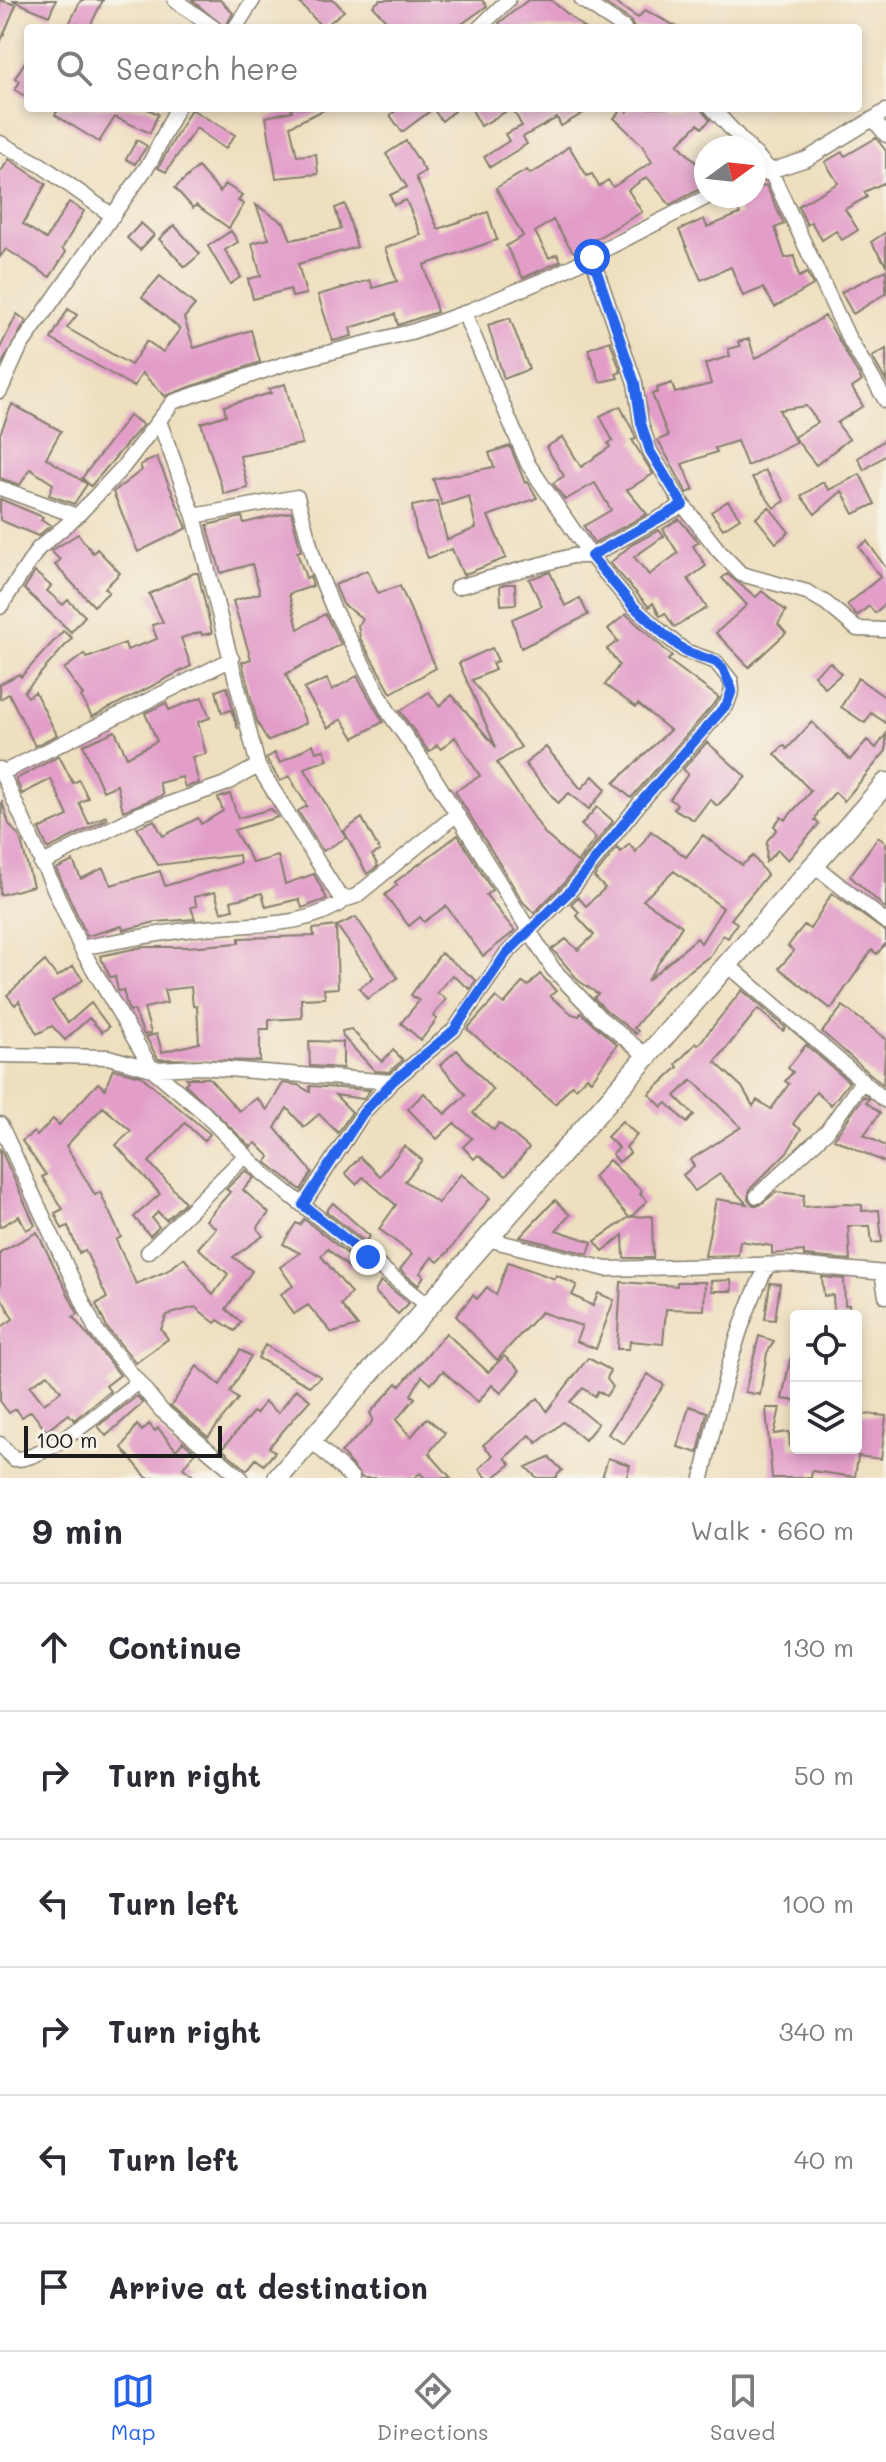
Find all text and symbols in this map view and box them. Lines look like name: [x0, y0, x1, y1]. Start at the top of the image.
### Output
search box: [24, 24, 862, 112]
icon: search: [52, 46, 96, 90]
text: Search here: [116, 48, 299, 88]
north arrow: [694, 136, 766, 208]
route start: [574, 239, 610, 275]
route end: [350, 1239, 386, 1275]
map controls: [790, 1310, 862, 1454]
button: locate: [790, 1310, 862, 1382]
button: layers: [790, 1382, 862, 1454]
scale bar: [24, 1422, 222, 1458]
text: 100 m: [36, 1425, 98, 1454]
text: 9 min: [32, 1508, 123, 1553]
text: Walk · 660 m: [690, 1513, 854, 1547]
icon: ahead: [32, 1625, 76, 1669]
text: Continue: [108, 1627, 241, 1667]
text: 130 m: [782, 1630, 854, 1664]
icon: right: [32, 1753, 76, 1797]
text: Turn right: [108, 1755, 261, 1795]
text: 50 m: [794, 1758, 854, 1792]
icon: left: [32, 1881, 76, 1925]
text: Turn left: [108, 1883, 239, 1923]
text: 100 m: [781, 1886, 854, 1920]
icon: right: [32, 2009, 76, 2053]
text: Turn right: [108, 2011, 261, 2051]
text: 340 m: [778, 2014, 854, 2048]
icon: left: [32, 2137, 76, 2181]
text: Turn left: [108, 2139, 239, 2179]
text: 40 m: [794, 2142, 854, 2176]
icon: arrive: [32, 2265, 76, 2309]
text: Arrive at destination: [108, 2267, 428, 2307]
tab: Map: [111, 2369, 156, 2446]
tab: Directions: [377, 2369, 489, 2446]
tab: Saved: [710, 2369, 775, 2446]

